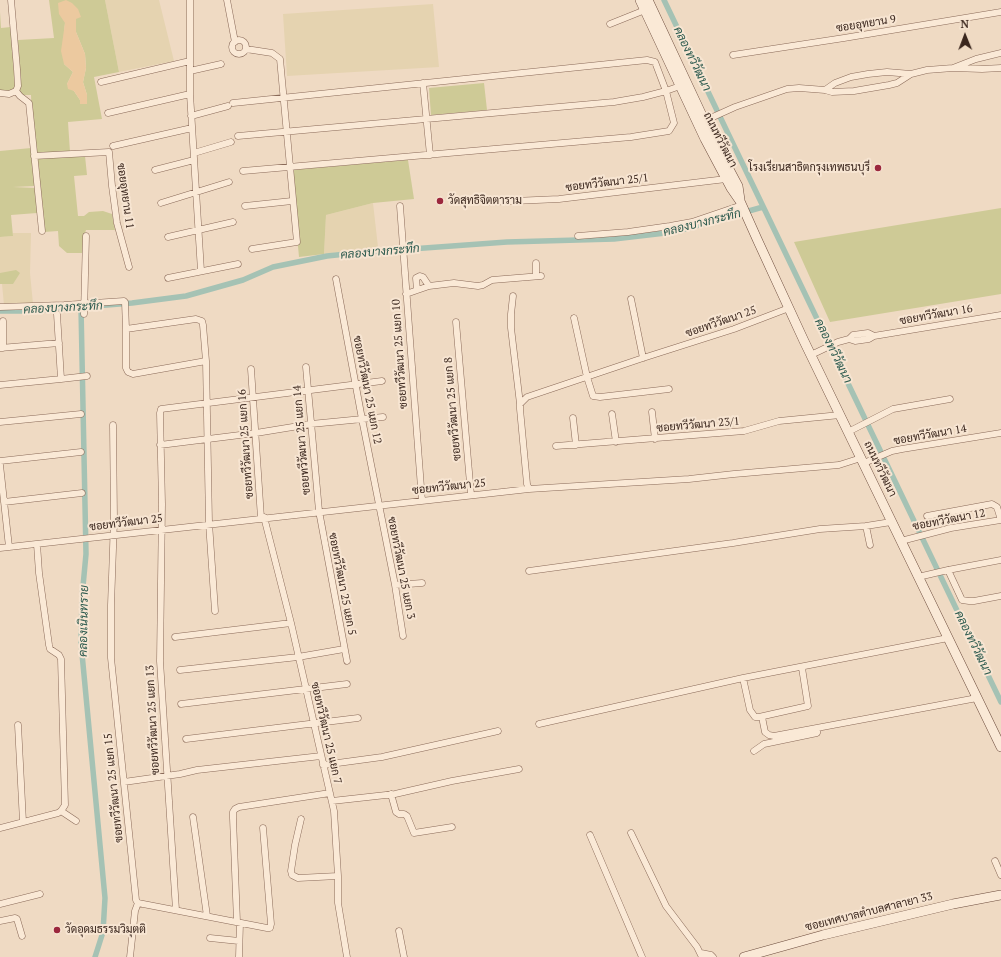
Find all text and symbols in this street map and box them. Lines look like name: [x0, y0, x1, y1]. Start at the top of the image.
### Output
street label: ซอยอุทยาน 9: [835, 13, 897, 35]
north arrow: [945, 16, 985, 56]
text: N: [960, 17, 969, 31]
water label: คลองทวีวัฒนา: [670, 24, 714, 94]
street label: ถนนทวีวัฒนา: [700, 110, 740, 170]
place label: โรงเรียนสาธิตกรุงเทพธนบุรี: [749, 161, 870, 175]
street label: ซอยอุทยาน 11: [114, 162, 136, 230]
marker: โรงเรียนสาธิตกรุงเทพธนบุรี: [873, 163, 883, 173]
street label: ซอยทวีวัฒนา 25/1: [565, 171, 649, 195]
place label: วัดสุทธิจิตตาราม: [448, 194, 522, 208]
marker: วัดสุทธิจิตตาราม: [435, 196, 445, 206]
water label: คลองบางกระทึก: [662, 206, 742, 240]
water label: คลองบางกระทึก: [340, 241, 420, 263]
water label: คลองบางกระทึก: [23, 299, 103, 317]
street label: ซอยทวีวัฒนา 25 แยก 10: [390, 299, 410, 409]
street label: ซอยทวีวัฒนา 16: [898, 302, 974, 328]
street label: ซอยทวีวัฒนา 25: [684, 304, 758, 340]
water label: คลองทวีวัฒนา: [811, 316, 855, 386]
street label: ซอยทวีวัฒนา 25 แยก 12: [350, 335, 384, 445]
street label: ซอยทวีวัฒนา 25 แยก 8: [442, 357, 464, 461]
street label: ซอยทวีวัฒนา 25 แยก 14: [291, 385, 313, 495]
street label: ซอยทวีวัฒนา 25 แยก 16: [236, 389, 256, 499]
street label: ซอยทวีวัฒนา 23/1: [656, 415, 740, 435]
street label: ซอยทวีวัฒนา 14: [892, 422, 968, 448]
street label: ถนนทวีวัฒนา: [861, 439, 899, 499]
street label: ซอยทวีวัฒนา 25: [412, 477, 486, 497]
street label: ซอยทวีวัฒนา 12: [911, 506, 987, 534]
street label: ซอยทวีวัฒนา 25: [89, 512, 163, 534]
street label: ซอยทวีวัฒนา 25 แยก 3: [385, 516, 417, 620]
street label: ซอยทวีวัฒนา 25 แยก 5: [326, 532, 358, 636]
water label: คลองเนินทราย: [76, 585, 92, 657]
water label: คลองทวีวัฒนา: [951, 608, 995, 678]
street label: ซอยทวีวัฒนา 25 แยก 13: [144, 665, 162, 775]
street label: ซอยทวีวัฒนา 25 แยก 7: [308, 681, 344, 785]
street label: ซอยทวีวัฒนา 25 แยก 15: [102, 733, 126, 843]
street label: ซอยเทศบาลตำบลศาลายา 33: [804, 890, 934, 934]
place label: วัดอุดมธรรมวิมุตติ: [65, 923, 146, 937]
marker: วัดอุดมธรรมวิมุตติ: [52, 925, 62, 935]

